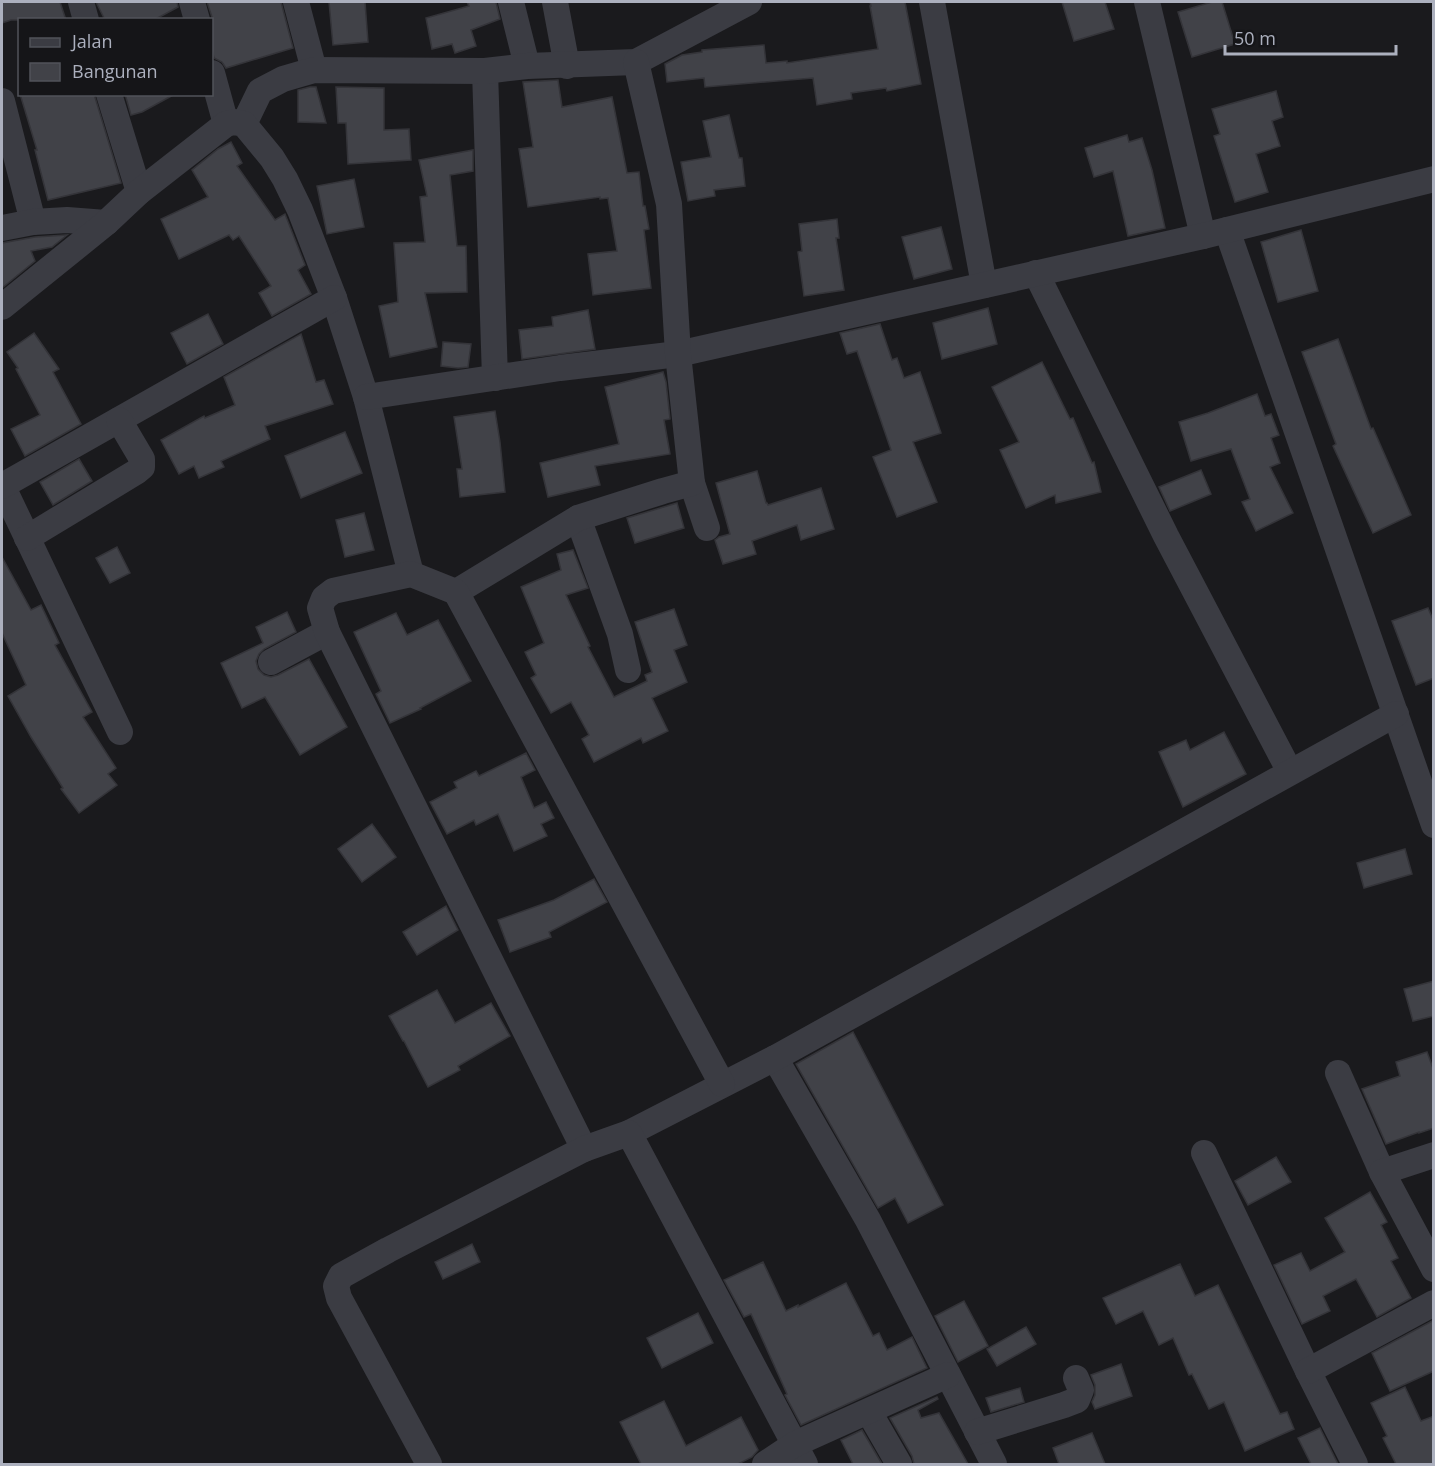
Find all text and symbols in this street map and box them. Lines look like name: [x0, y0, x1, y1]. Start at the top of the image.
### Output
legend: [18, 18, 213, 96]
scale bar: [1225, 18, 1396, 56]
text: 50 m: [1234, 26, 1276, 50]
text: Jalan: [70, 29, 112, 53]
text: Bangunan: [72, 59, 158, 83]

